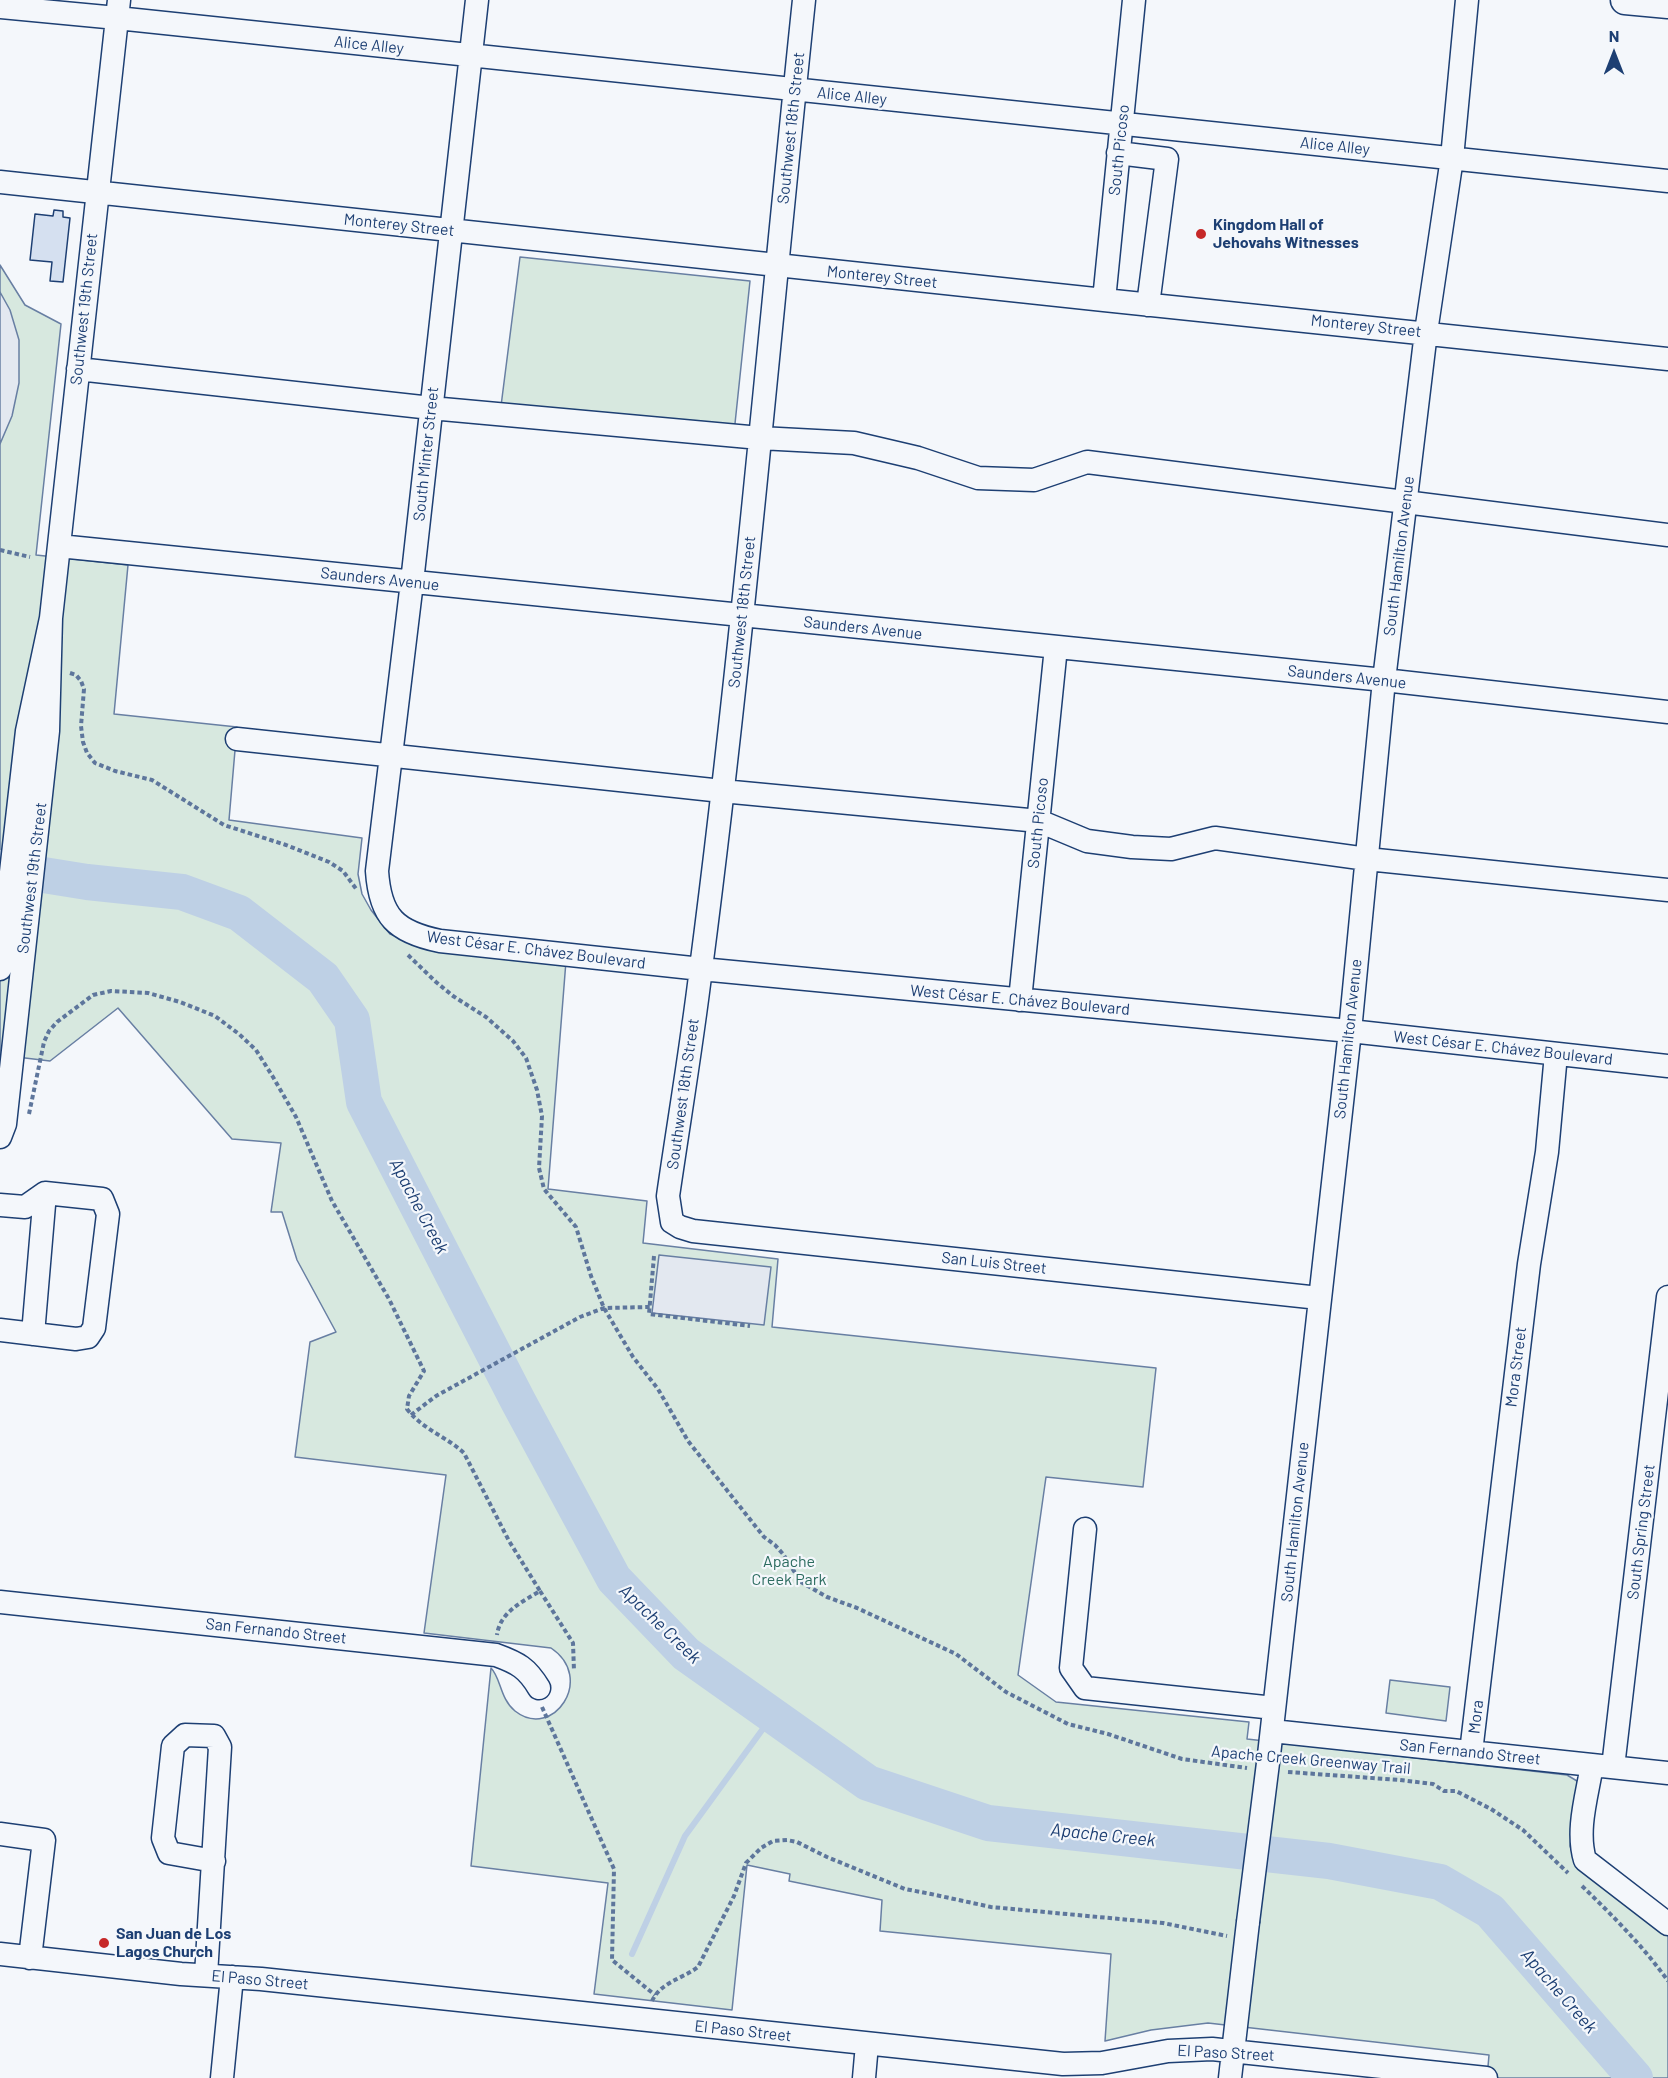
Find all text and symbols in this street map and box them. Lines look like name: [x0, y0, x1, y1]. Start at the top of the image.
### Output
north arrow: [1584, 24, 1644, 84]
text: N: [1609, 26, 1619, 45]
street label: Alice Alley: [333, 32, 405, 58]
street label: Southwest 18th Street: [773, 51, 809, 205]
street label: Alice Alley: [816, 83, 888, 109]
street label: South Picoso: [1105, 104, 1133, 196]
street label: Alice Alley: [1299, 133, 1371, 159]
street label: Monterey Street: [343, 210, 455, 240]
place label: Kingdom Hall of Jehovahs Witnesses: [1213, 215, 1359, 253]
marker: Kingdom Hall of Jehovahs Witnesses: [1194, 227, 1208, 241]
street label: Southwest 19th Street: [66, 232, 102, 386]
street label: Monterey Street: [826, 262, 938, 292]
street label: Monterey Street: [1310, 311, 1422, 341]
street label: South Minter Street: [409, 386, 443, 522]
street label: South Hamilton Avenue: [1380, 475, 1418, 637]
street label: Southwest 18th Street: [724, 535, 760, 689]
street label: Saunders Avenue: [320, 563, 440, 595]
street label: Saunders Avenue: [803, 612, 923, 644]
street label: Saunders Avenue: [1287, 661, 1407, 693]
street label: South Picoso: [1024, 777, 1052, 869]
street label: Southwest 19th Street: [13, 801, 51, 955]
street label: West César E. Chávez Boulevard: [425, 927, 647, 973]
street label: South Hamilton Avenue: [1330, 958, 1366, 1120]
street label: West César E. Chávez Boulevard: [909, 981, 1131, 1019]
street label: Southwest 18th Street: [663, 1017, 703, 1171]
street label: West César E. Chávez Boulevard: [1392, 1027, 1614, 1069]
water label: Apache Creek: [385, 1155, 453, 1257]
street label: San Luis Street: [940, 1248, 1048, 1278]
street label: Mora Street: [1502, 1326, 1530, 1408]
street label: South Hamilton Avenue: [1277, 1441, 1313, 1603]
street label: South Spring Street: [1623, 1463, 1659, 1601]
park label: Apache Creek Park: [751, 1552, 827, 1590]
water label: Apache Creek: [615, 1580, 705, 1668]
street label: San Fernando Street: [205, 1614, 347, 1648]
street label: Mora: [1464, 1699, 1488, 1735]
street label: San Fernando Street: [1399, 1735, 1541, 1769]
street label: Apache Creek Greenway Trail: [1210, 1742, 1412, 1778]
water label: Apache Creek: [1050, 1819, 1156, 1851]
place label: San Juan de Los Lagos Church: [116, 1924, 231, 1962]
marker: San Juan de Los Lagos Church: [97, 1936, 111, 1950]
water label: Apache Creek: [1516, 1944, 1602, 2038]
street label: El Paso Street: [211, 1966, 309, 1994]
street label: El Paso Street: [694, 2016, 792, 2046]
street label: El Paso Street: [1177, 2041, 1275, 2065]

